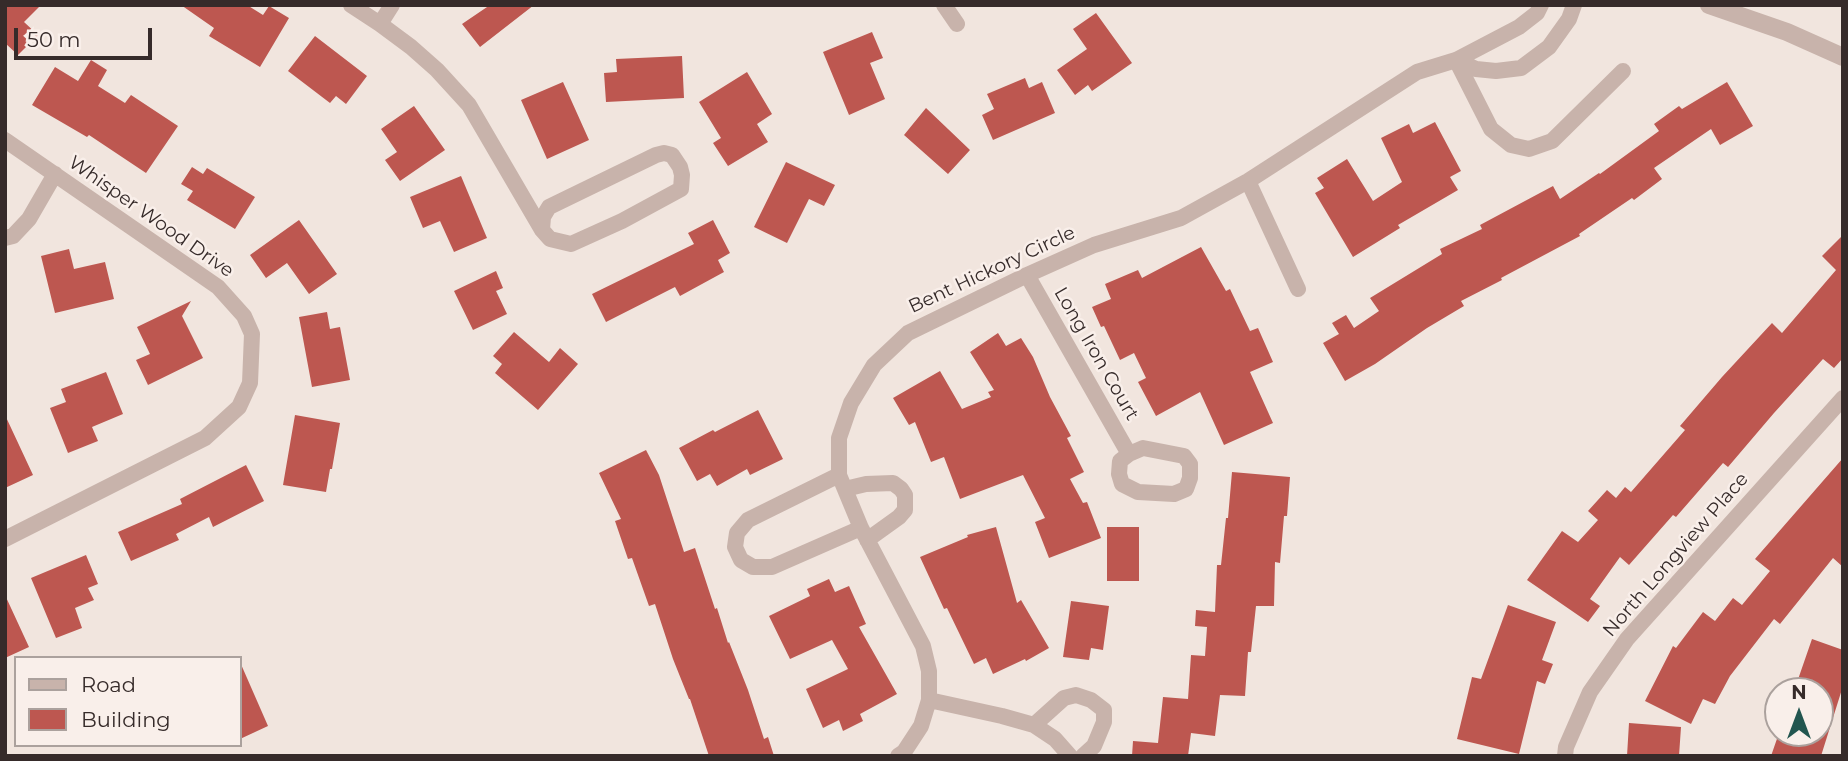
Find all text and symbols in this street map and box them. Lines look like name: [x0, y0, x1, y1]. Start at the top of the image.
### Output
scale bar: [18, 14, 156, 58]
text: 50 m: [27, 27, 81, 52]
street label: Whisper Wood Drive: [64, 151, 238, 283]
street label: Bent Hickory Circle: [905, 221, 1079, 319]
street label: Long Iron Court: [1049, 283, 1143, 425]
street label: North Longview Place: [1599, 468, 1753, 642]
legend: [14, 656, 242, 747]
text: Road: [81, 672, 136, 697]
north arrow: [1764, 677, 1834, 747]
text: N: [1791, 681, 1807, 704]
text: Building: [81, 707, 171, 732]

